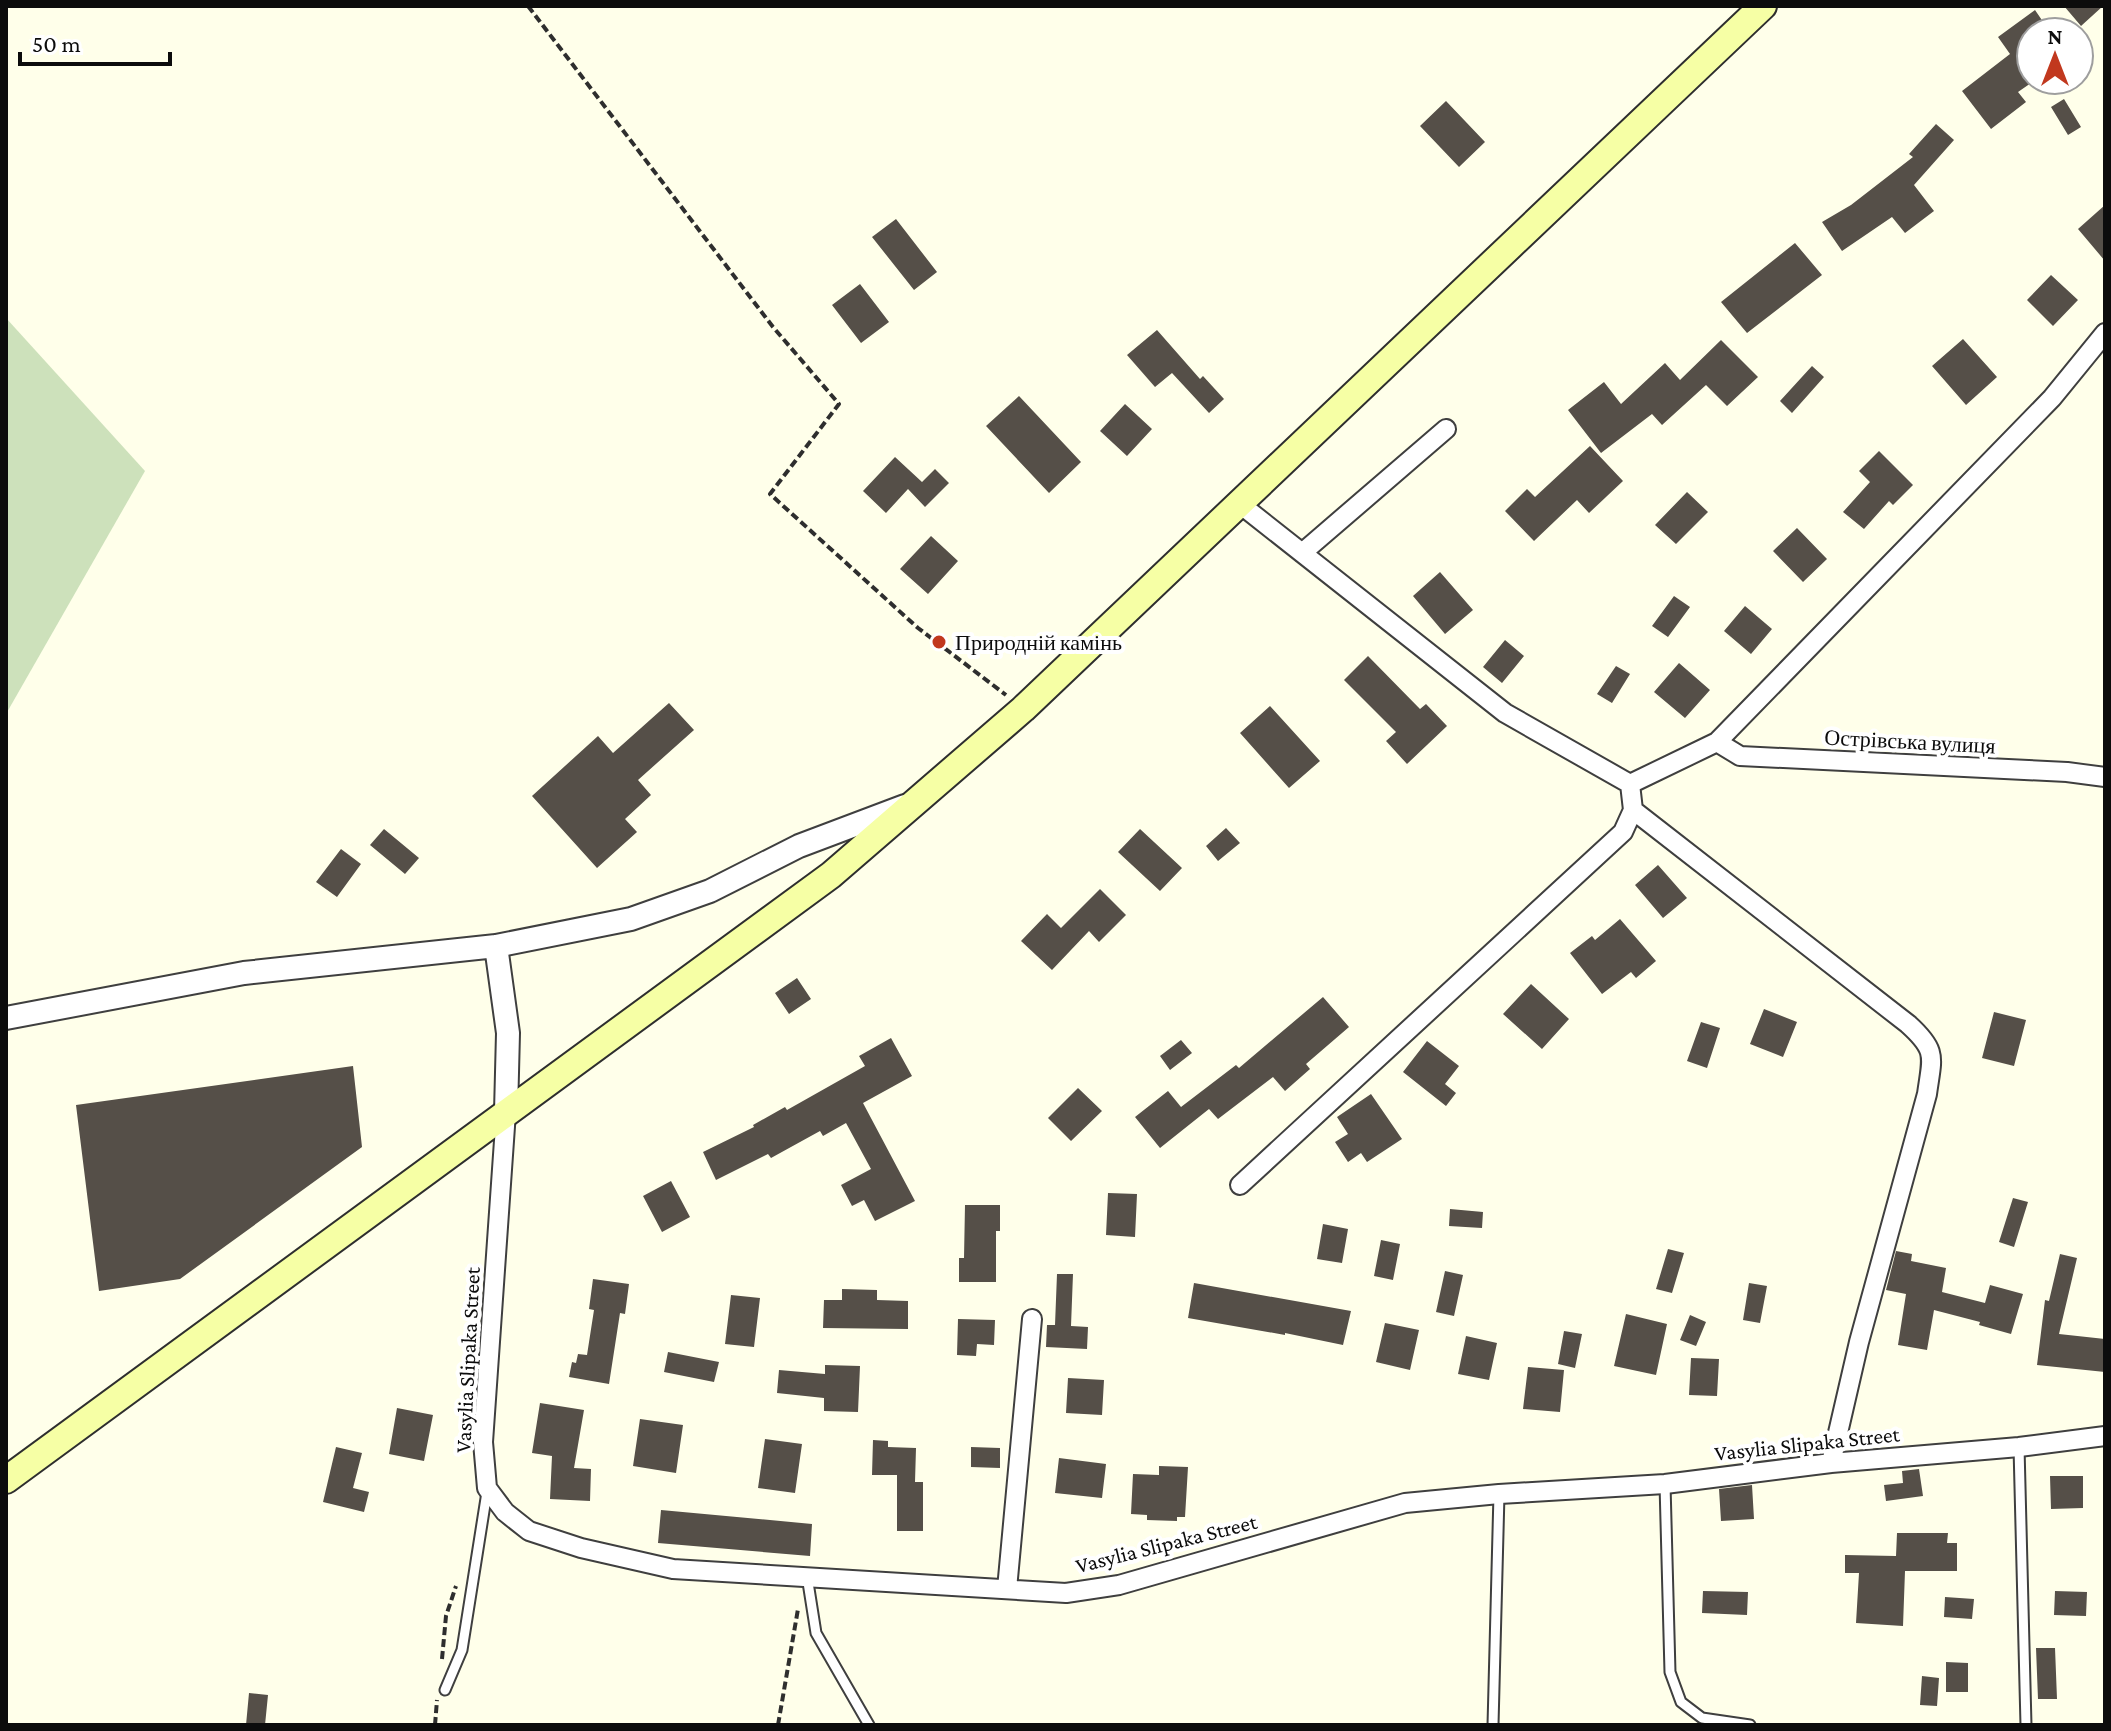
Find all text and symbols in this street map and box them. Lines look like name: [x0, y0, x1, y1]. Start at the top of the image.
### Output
scale bar: [20, 16, 170, 66]
north arrow: [2015, 16, 2095, 96]
text: N: [2048, 24, 2063, 49]
text: 50 m: [32, 30, 81, 57]
place label: Природній камінь: [955, 630, 1122, 655]
marker: Природній камінь: [930, 633, 948, 651]
street label: Острівська вулиця: [1824, 725, 1996, 758]
street label: Vasylia Slipaka Street: [450, 1266, 485, 1454]
street label: Vasylia Slipaka Street: [1713, 1421, 1902, 1466]
street label: Vasylia Slipaka Street: [1073, 1509, 1260, 1578]

